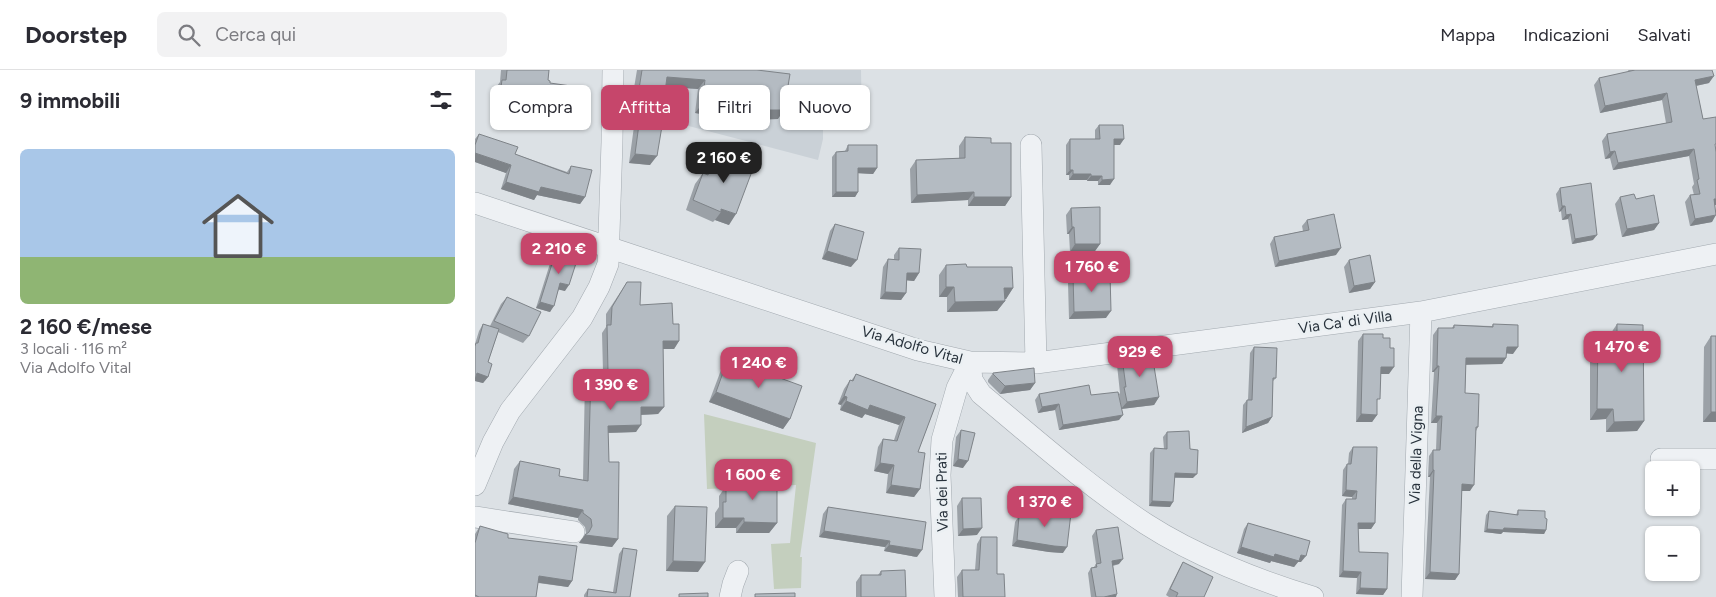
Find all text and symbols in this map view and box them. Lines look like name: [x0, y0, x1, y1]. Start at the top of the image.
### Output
search box: [157, 12, 507, 57]
text: Doorstep: [25, 20, 127, 49]
icon: search: [175, 21, 203, 49]
text: Cerca qui: [215, 23, 296, 46]
text: Mappa: [1440, 24, 1495, 46]
text: Indicazioni: [1523, 24, 1609, 46]
text: Salvati: [1637, 24, 1691, 46]
chip: Compra: [490, 85, 591, 130]
chip: Affitta: [601, 85, 689, 130]
chip: Filtri: [699, 85, 770, 130]
chip: Nuovo: [780, 85, 870, 130]
icon: filters: [427, 86, 455, 114]
text: 9 immobili: [20, 88, 120, 113]
pin: 2 160 €: [678, 142, 770, 184]
text: 2 160 €: [697, 148, 751, 167]
icon: home: [193, 181, 283, 271]
pin: 2 210 €: [513, 232, 605, 275]
text: 2 210 €: [532, 239, 586, 258]
pin: 1 760 €: [1046, 250, 1138, 293]
text: 1 760 €: [1065, 257, 1119, 276]
street label: Via Ca' di Villa: [1297, 307, 1393, 337]
text: 2 160 €/mese: [20, 314, 152, 339]
street label: Via Adolfo Vital: [859, 322, 965, 368]
pin: 1 470 €: [1576, 330, 1668, 373]
pin: 929 €: [1105, 336, 1175, 378]
text: 1 470 €: [1595, 337, 1649, 356]
text: 3 locali · 116 m²: [20, 339, 127, 358]
text: 929 €: [1119, 342, 1161, 361]
pin: 1 240 €: [713, 346, 805, 389]
text: 1 240 €: [731, 353, 787, 372]
text: Via Adolfo Vital: [20, 358, 131, 377]
pin: 1 390 €: [565, 368, 657, 411]
text: 1 390 €: [584, 375, 638, 394]
street label: Via della Vigna: [1405, 405, 1427, 505]
street label: Via dei Prati: [932, 452, 952, 532]
pin: 1 600 €: [707, 458, 799, 501]
map controls: [1645, 461, 1700, 581]
button: +: [1645, 461, 1700, 516]
text: 1 600 €: [725, 465, 781, 484]
pin: 1 370 €: [999, 486, 1091, 528]
text: 1 370 €: [1018, 492, 1072, 511]
button: −: [1645, 526, 1700, 581]

